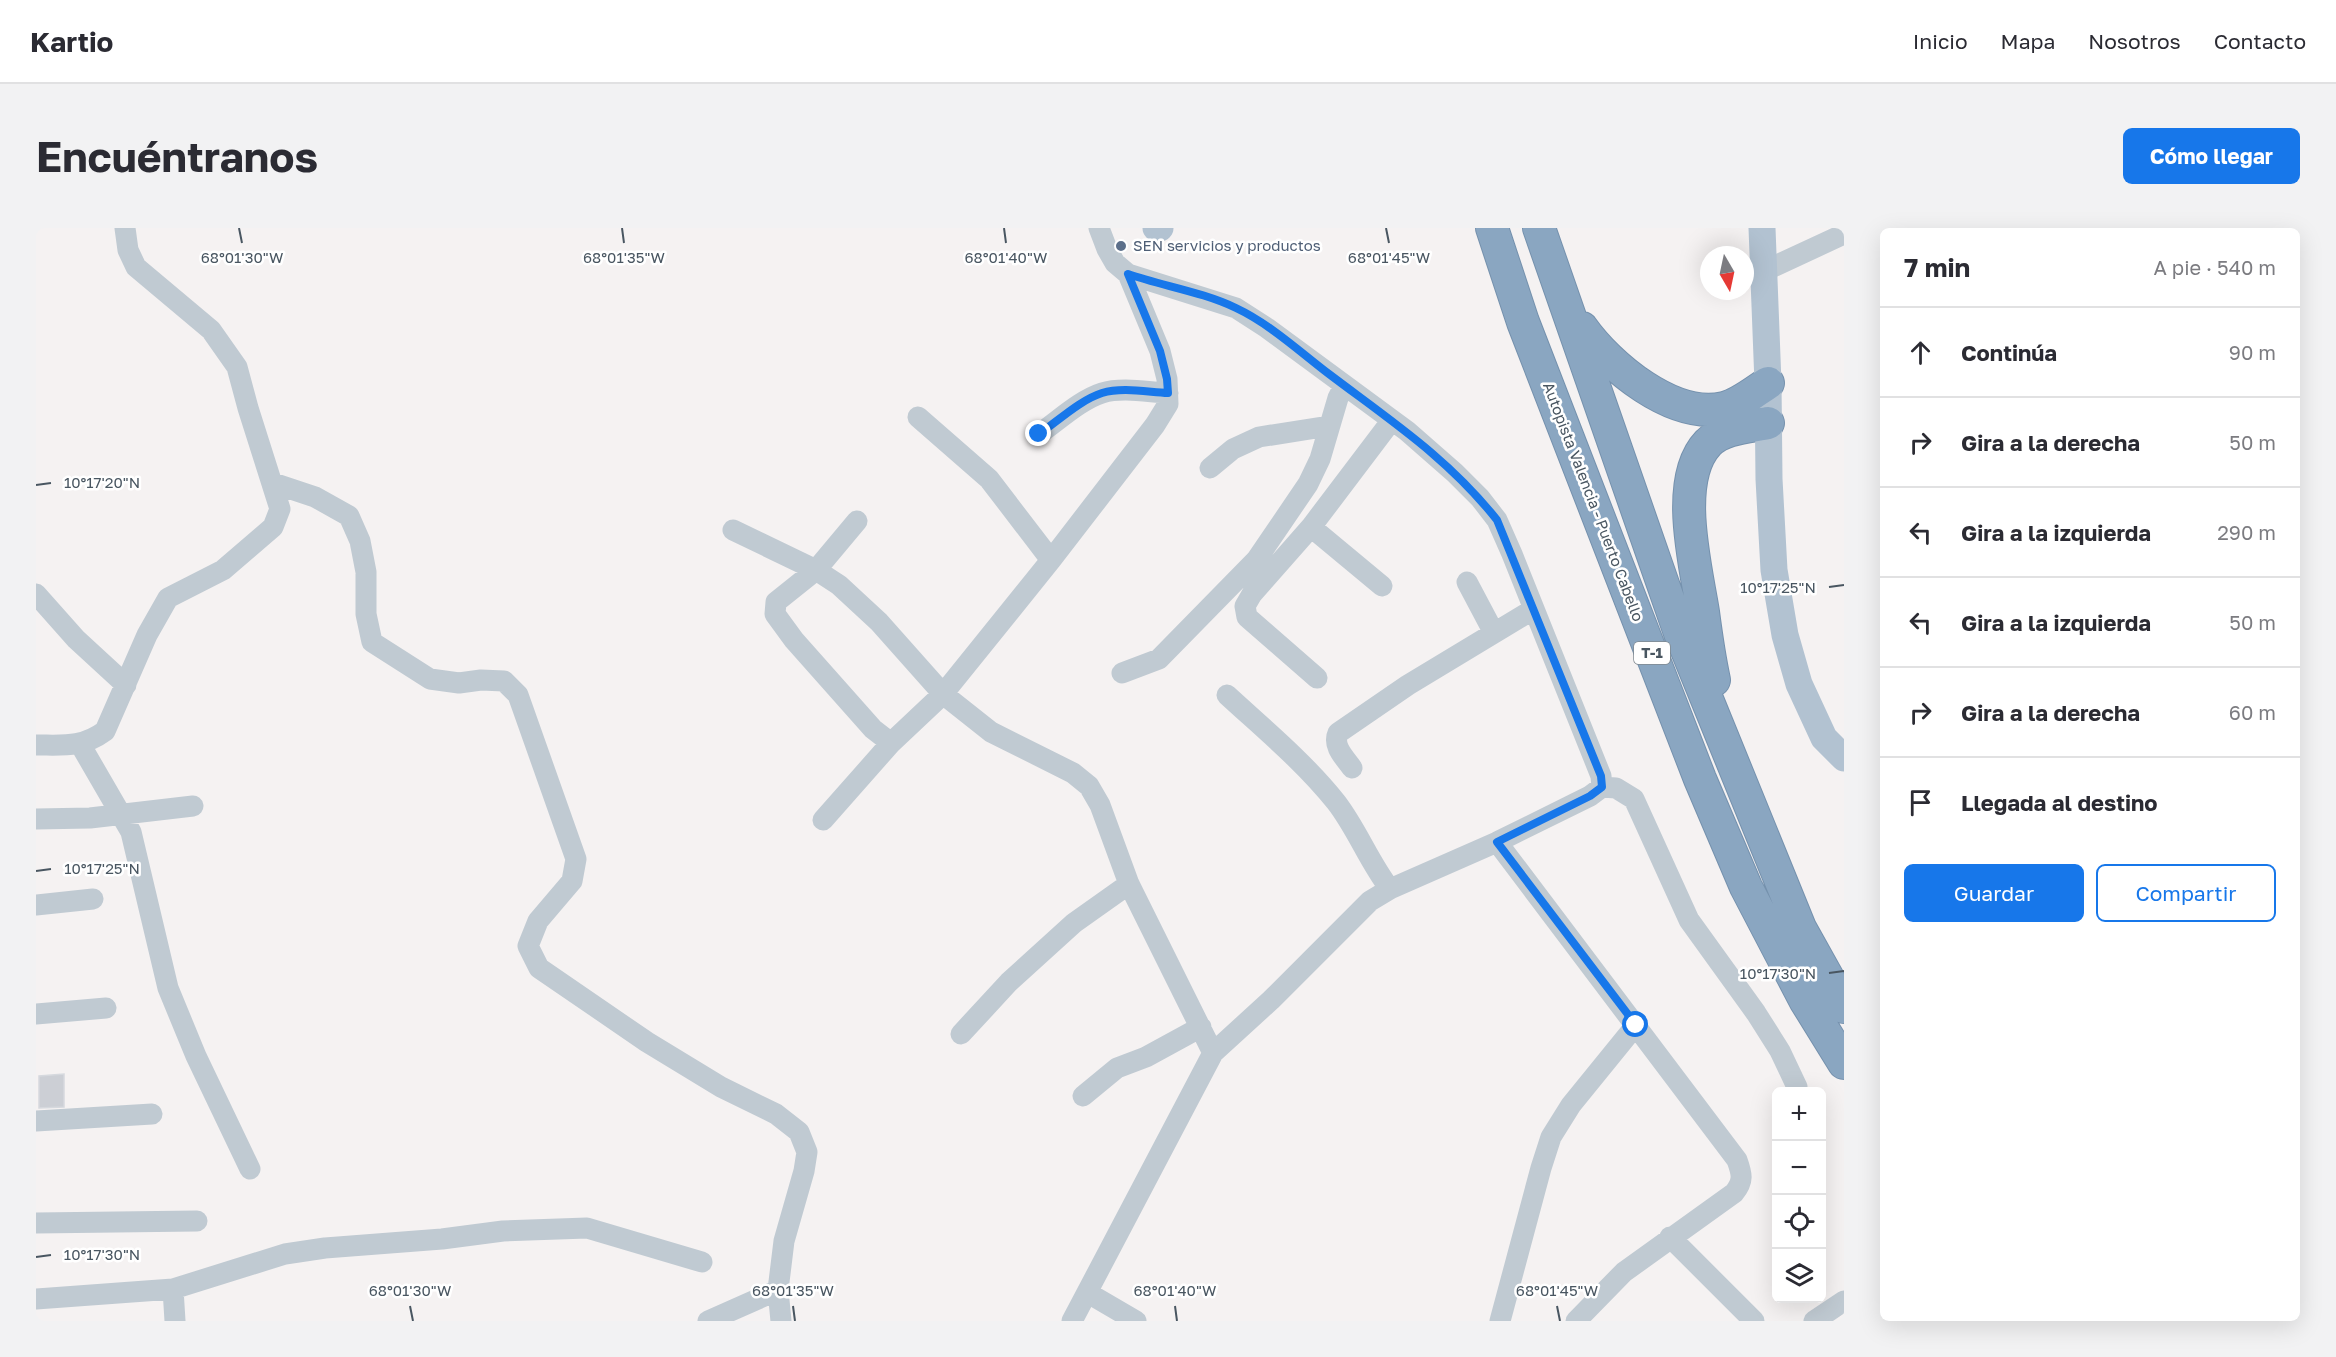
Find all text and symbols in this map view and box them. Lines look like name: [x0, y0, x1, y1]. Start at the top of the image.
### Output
text: Kartio: [30, 25, 113, 58]
text: Inicio: [1913, 28, 1968, 54]
text: Mapa: [2001, 28, 2055, 54]
text: Nosotros: [2088, 28, 2181, 54]
text: Contacto: [2214, 28, 2306, 54]
button: Cómo llegar: [2123, 128, 2300, 184]
text: Encuéntranos: [36, 131, 318, 181]
place label: SEN servicios y productos: [1133, 236, 1321, 254]
marker: SEN servicios y productos: [1114, 239, 1128, 253]
north arrow: [1700, 246, 1754, 300]
text: 68°01'30"W: [201, 248, 283, 266]
text: 68°01'35"W: [583, 248, 665, 266]
text: 68°01'40"W: [965, 248, 1047, 266]
text: 68°01'45"W: [1348, 248, 1430, 266]
text: 7 min: [1904, 252, 1970, 283]
text: A pie · 540 m: [2153, 255, 2276, 279]
icon: ahead: [1904, 336, 1937, 369]
text: Continúa: [1961, 339, 2057, 366]
text: 90 m: [2229, 340, 2276, 364]
street label: Autopista Valencia - Puerto Cabello: [1540, 379, 1648, 624]
route end: [1025, 420, 1051, 446]
icon: right: [1904, 426, 1937, 459]
text: Gira a la derecha: [1961, 429, 2140, 456]
text: 50 m: [2229, 430, 2276, 454]
text: 10°17'20"N: [64, 473, 140, 491]
icon: left: [1904, 516, 1937, 549]
text: Gira a la izquierda: [1961, 519, 2151, 546]
text: 290 m: [2217, 520, 2276, 544]
text: 10°17'25"N: [1740, 578, 1816, 596]
icon: left: [1904, 606, 1937, 639]
text: Gira a la izquierda: [1961, 609, 2151, 636]
text: 50 m: [2229, 610, 2276, 634]
road number: T-1: [1634, 642, 1670, 664]
icon: right: [1904, 696, 1937, 729]
text: Gira a la derecha: [1961, 699, 2140, 726]
text: 60 m: [2229, 700, 2276, 724]
icon: arrive: [1904, 786, 1937, 819]
text: Llegada al destino: [1961, 789, 2158, 816]
text: 10°17'25"N: [64, 859, 140, 877]
button: Guardar: [1904, 864, 2084, 922]
button: Compartir: [2096, 864, 2276, 922]
text: 10°17'30"N: [1740, 964, 1816, 982]
route start: [1622, 1011, 1648, 1037]
map controls: [1772, 1087, 1826, 1303]
button: +: [1772, 1087, 1826, 1141]
button: −: [1772, 1141, 1826, 1195]
button: locate: [1772, 1195, 1826, 1249]
text: 10°17'30"N: [64, 1245, 140, 1263]
button: layers: [1772, 1249, 1826, 1303]
text: 68°01'30"W: [369, 1281, 451, 1299]
text: 68°01'35"W: [752, 1281, 834, 1299]
text: 68°01'40"W: [1134, 1281, 1216, 1299]
text: 68°01'45"W: [1516, 1281, 1598, 1299]

